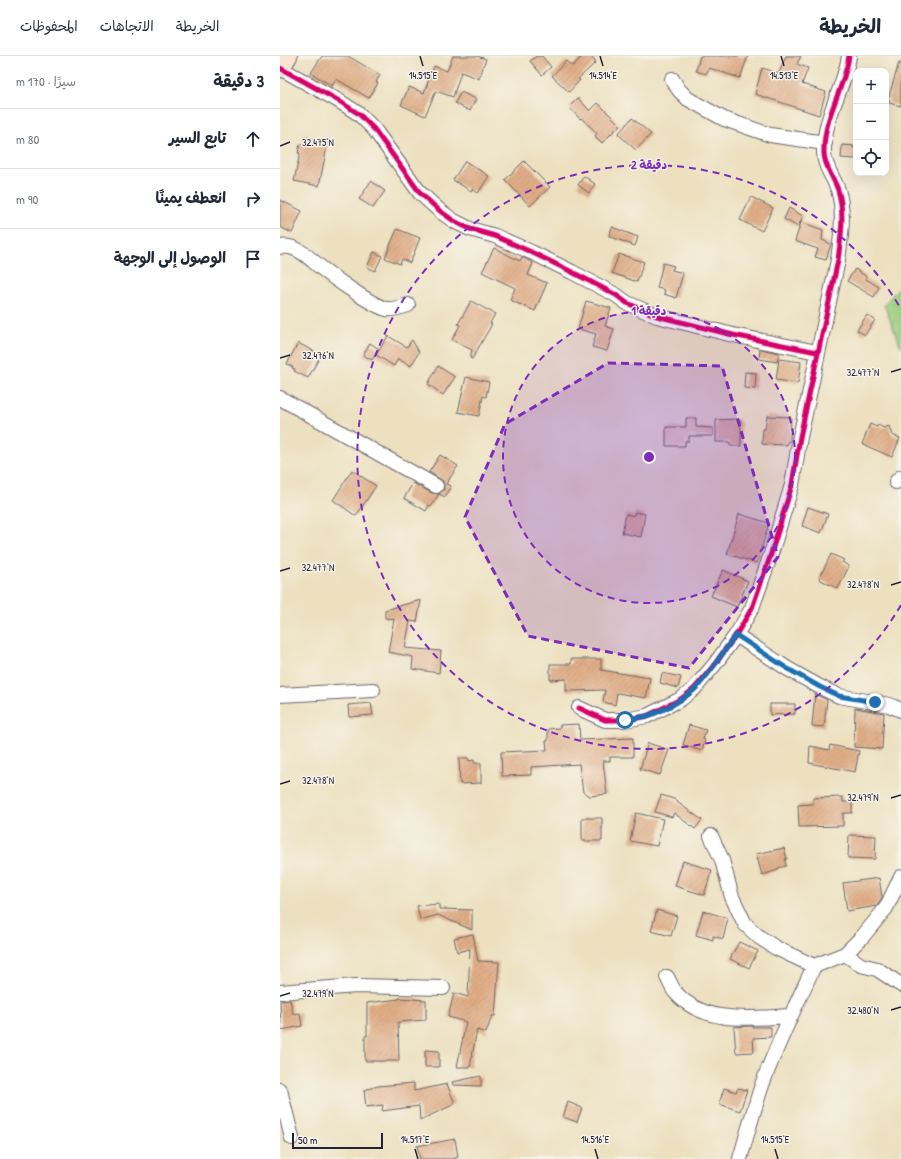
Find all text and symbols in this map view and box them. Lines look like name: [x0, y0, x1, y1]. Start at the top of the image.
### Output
text: الخريطة: [819, 13, 881, 39]
text: المحفوظات: [20, 16, 78, 35]
text: الاتجاهات: [100, 16, 154, 35]
text: الخريطة: [176, 16, 219, 35]
map controls: [853, 68, 889, 176]
button: +: [853, 68, 889, 104]
text: 3 دقيقة: [213, 69, 264, 92]
text: 14.515°E: [409, 69, 438, 82]
text: 14.514°E: [589, 69, 618, 82]
text: 14.513°E: [770, 69, 799, 82]
text: سيرًا · 170 m: [16, 72, 76, 90]
button: −: [853, 104, 889, 140]
text: تابع السير: [169, 127, 226, 148]
icon: ahead: [242, 128, 264, 150]
text: 80 m: [16, 130, 39, 148]
text: 32.475°N: [302, 136, 334, 149]
button: locate: [853, 140, 889, 176]
text: 2 دقيقة: [631, 156, 667, 173]
text: انعطف يمينًا: [156, 187, 226, 208]
icon: right: [242, 188, 264, 210]
text: 90 m: [16, 190, 38, 208]
text: الوصول إلى الوجهة: [114, 247, 226, 268]
icon: arrive: [242, 248, 264, 270]
text: 1 دقيقة: [632, 302, 667, 319]
text: 32.476°N: [302, 349, 334, 362]
text: 32.477°N: [847, 366, 879, 379]
centre of rings: [642, 450, 656, 464]
text: 32.477°N: [302, 561, 334, 574]
text: 32.478°N: [847, 578, 879, 591]
route end: [866, 693, 884, 711]
route start: [616, 711, 634, 729]
text: 32.478°N: [302, 774, 334, 787]
text: 32.479°N: [847, 791, 879, 804]
text: 32.479°N: [302, 987, 334, 1000]
text: 32.480°N: [847, 1004, 879, 1017]
scale bar: [292, 1131, 383, 1150]
text: 50 m: [298, 1133, 318, 1147]
text: 14.517°E: [400, 1133, 430, 1146]
text: 14.516°E: [581, 1133, 610, 1146]
text: 14.515°E: [761, 1133, 790, 1146]

